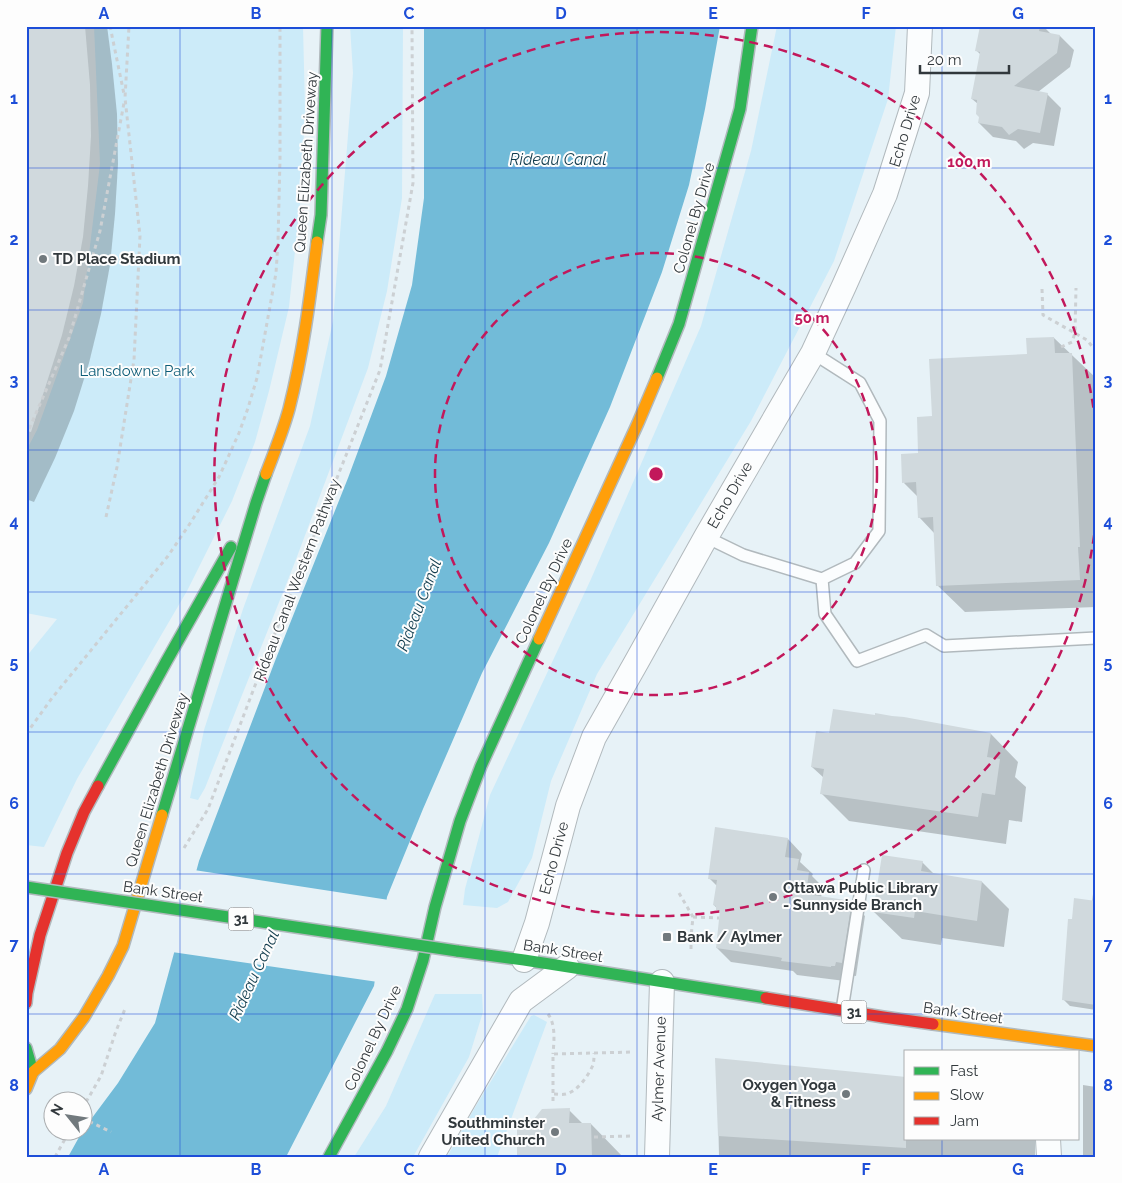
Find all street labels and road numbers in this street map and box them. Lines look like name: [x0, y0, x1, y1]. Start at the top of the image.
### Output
street label: Queen Elizabeth Driveway: [291, 71, 321, 253]
street label: Echo Drive: [886, 93, 925, 169]
street label: Colonel By Drive: [670, 160, 718, 275]
street label: Echo Drive: [704, 458, 756, 532]
street label: Rideau Canal Western Pathway: [250, 476, 344, 684]
street label: Colonel By Drive: [512, 535, 576, 647]
street label: Queen Elizabeth Driveway: [122, 691, 192, 869]
street label: Echo Drive: [536, 820, 572, 896]
street label: Bank Street: [122, 878, 204, 906]
road number: 31: [228, 908, 254, 931]
street label: Bank Street: [522, 936, 604, 966]
street label: Colonel By Drive: [341, 982, 405, 1094]
street label: Bank Street: [922, 999, 1004, 1027]
road number: 31: [842, 1000, 866, 1024]
street label: Aylmer Avenue: [648, 1016, 670, 1122]

